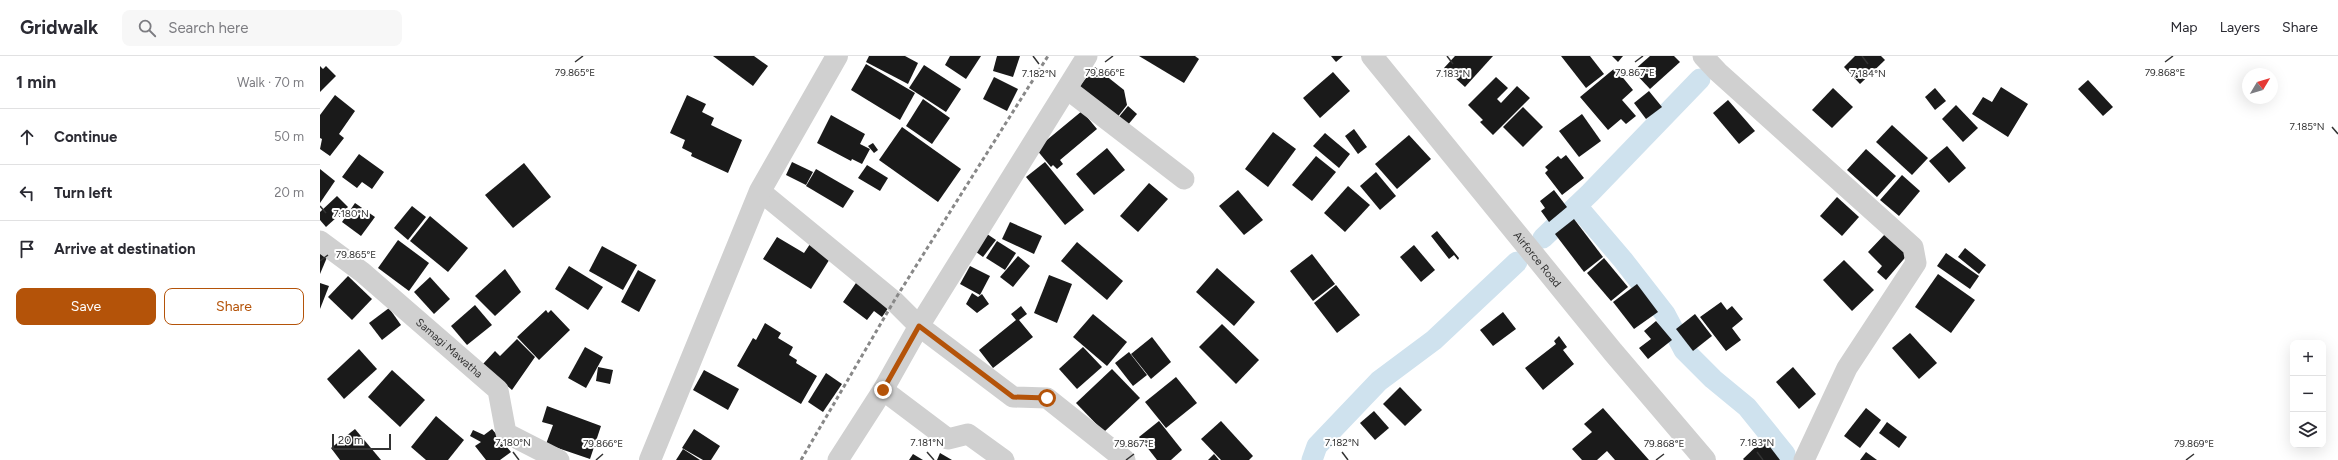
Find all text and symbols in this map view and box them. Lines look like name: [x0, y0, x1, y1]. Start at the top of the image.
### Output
search box: [122, 10, 402, 46]
text: Gridwalk: [20, 16, 98, 39]
icon: search: [136, 17, 158, 39]
text: Search here: [168, 19, 248, 37]
text: Map: [2170, 19, 2198, 36]
text: Layers: [2220, 19, 2260, 36]
text: Share: [2282, 19, 2318, 36]
text: 79.865°E: [555, 66, 595, 79]
text: 79.866°E: [1085, 66, 1125, 79]
text: 79.867°E: [1615, 66, 1655, 79]
text: 79.868°E: [2145, 66, 2185, 79]
text: 7.182°N: [1022, 67, 1056, 80]
text: 7.183°N: [1436, 67, 1470, 80]
text: 7.184°N: [1850, 67, 1886, 80]
north arrow: [2242, 68, 2278, 104]
text: 1 min: [16, 72, 56, 92]
text: Walk · 70 m: [237, 75, 304, 90]
text: 7.185°N: [2290, 120, 2324, 133]
icon: ahead: [16, 126, 38, 148]
text: Continue: [54, 128, 117, 146]
text: 50 m: [274, 129, 304, 144]
icon: left: [16, 182, 38, 204]
text: Turn left: [54, 184, 112, 202]
text: 20 m: [274, 185, 304, 200]
text: 7.180°N: [333, 207, 369, 220]
street label: Airforce Road: [1511, 229, 1564, 290]
icon: arrive: [16, 238, 38, 260]
text: Arrive at destination: [54, 240, 195, 258]
text: 79.865°E: [336, 248, 376, 261]
button: Save: [16, 288, 156, 325]
button: Share: [164, 288, 304, 325]
street label: Samagi Mawatha: [413, 315, 485, 380]
map controls: [2290, 340, 2326, 448]
button: +: [2290, 340, 2326, 376]
button: −: [2290, 376, 2326, 412]
route end: [874, 381, 892, 399]
route start: [1038, 389, 1056, 407]
button: layers: [2290, 412, 2326, 448]
scale bar: [332, 432, 391, 451]
text: 20 m: [338, 434, 363, 447]
text: 7.180°N: [495, 436, 531, 449]
text: 7.181°N: [910, 436, 944, 449]
text: 7.182°N: [1325, 436, 1359, 449]
text: 7.183°N: [1740, 436, 1774, 449]
text: 79.866°E: [583, 437, 623, 450]
text: 79.867°E: [1114, 437, 1154, 450]
text: 79.868°E: [1644, 437, 1684, 450]
text: 79.869°E: [2174, 437, 2214, 450]

